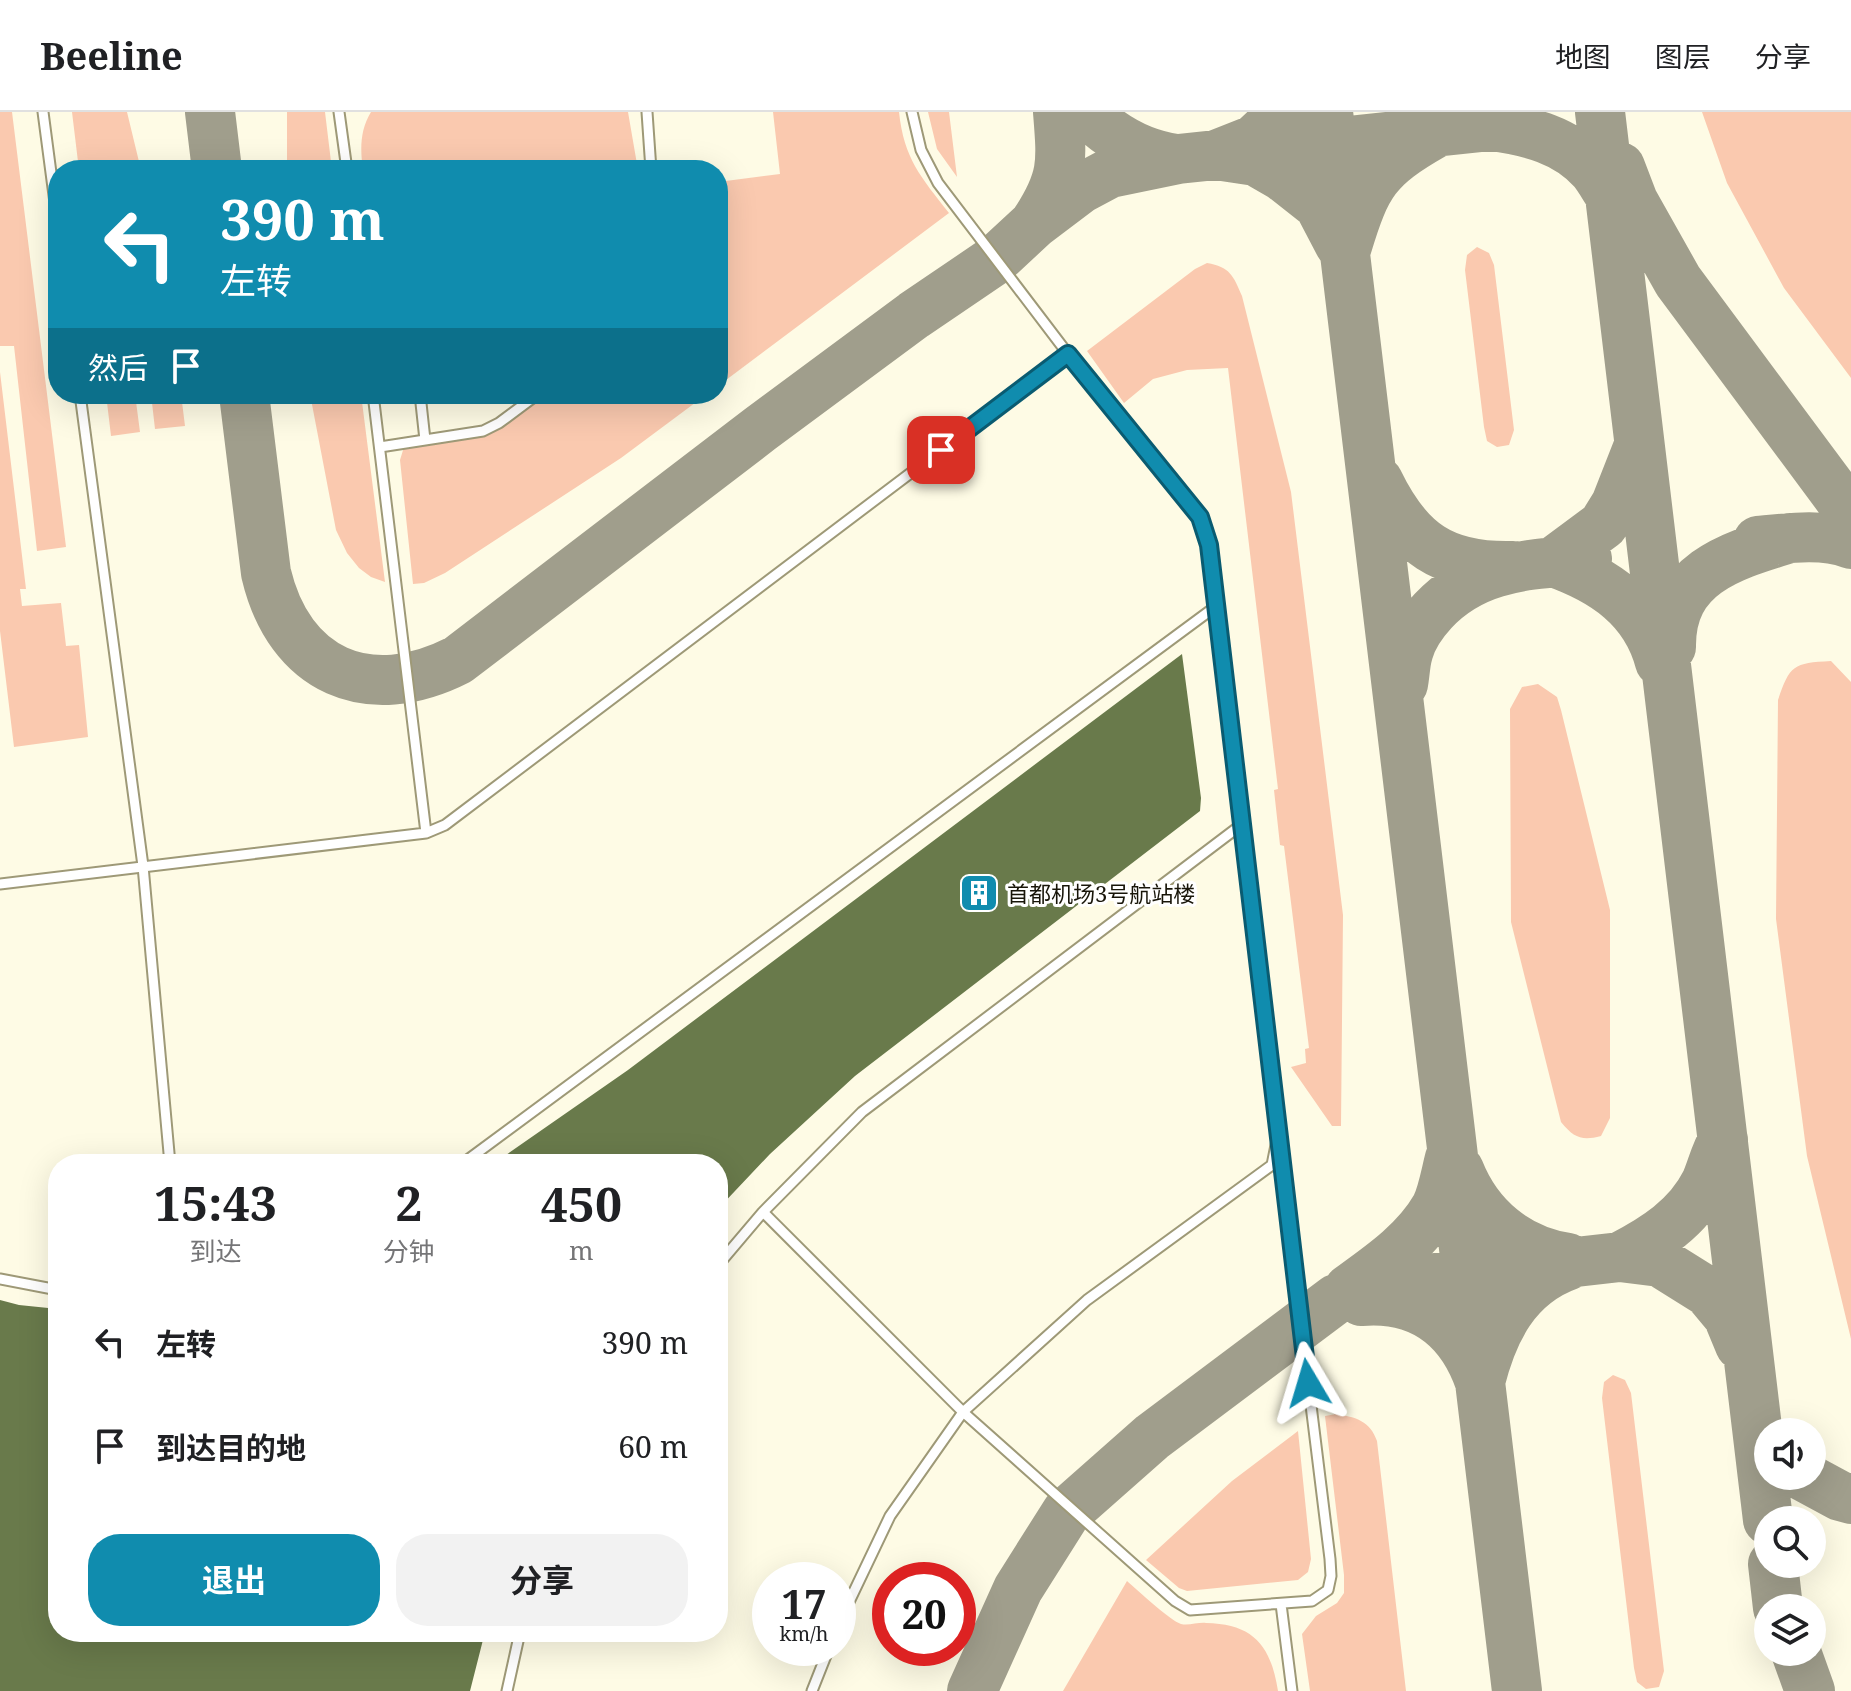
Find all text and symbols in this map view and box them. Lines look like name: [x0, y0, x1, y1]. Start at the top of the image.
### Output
text: Beeline: [40, 29, 183, 81]
text: 地图: [1555, 37, 1611, 75]
text: 图层: [1655, 37, 1711, 75]
text: 分享: [1755, 37, 1811, 75]
text: 390 m: [220, 180, 385, 256]
icon: left: [88, 192, 192, 296]
text: 左转: [220, 256, 292, 305]
icon: arrive: [164, 344, 208, 388]
text: 然后: [88, 347, 148, 388]
pin: [907, 416, 975, 484]
icon: arrive: [919, 428, 963, 472]
building icon: 首都机场3号航站楼: [958, 872, 1000, 914]
place label: 首都机场3号航站楼: [1007, 878, 1195, 908]
text: 15:43: [154, 1170, 277, 1235]
text: 2: [395, 1170, 422, 1235]
text: 450: [541, 1171, 622, 1236]
text: m: [569, 1232, 594, 1268]
text: 到达: [189, 1233, 241, 1269]
text: 分钟: [383, 1233, 435, 1269]
icon: left: [88, 1320, 132, 1364]
text: 390 m: [602, 1322, 688, 1363]
text: 左转: [156, 1323, 216, 1364]
position arrow: [1266, 1341, 1350, 1425]
map controls: [1754, 1418, 1826, 1666]
button: sound: [1754, 1418, 1826, 1490]
icon: arrive: [88, 1424, 132, 1468]
text: 60 m: [618, 1426, 688, 1467]
text: 到达目的地: [156, 1427, 306, 1468]
button: search: [1754, 1506, 1826, 1578]
button: 退出: [88, 1534, 380, 1626]
button: 分享: [396, 1534, 688, 1626]
speed limit sign: 20: [872, 1562, 976, 1666]
text: 17: [781, 1576, 827, 1631]
button: layers: [1754, 1594, 1826, 1666]
text: km/h: [779, 1620, 829, 1647]

